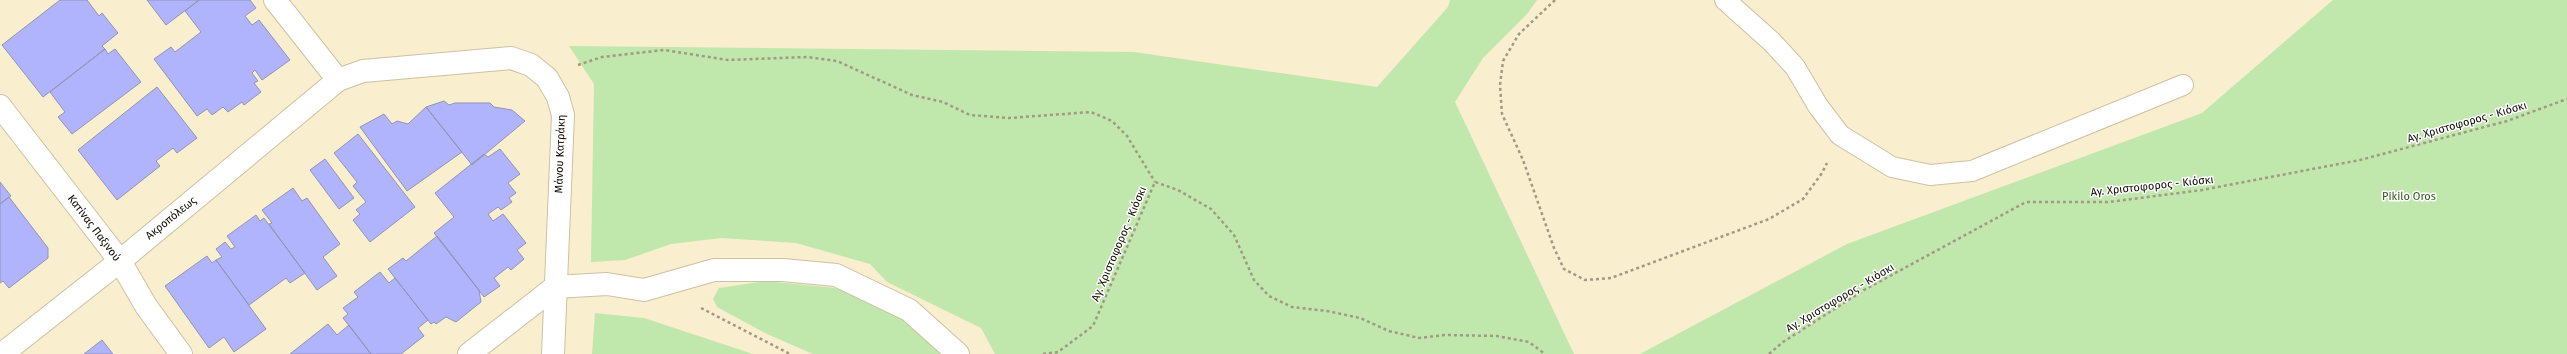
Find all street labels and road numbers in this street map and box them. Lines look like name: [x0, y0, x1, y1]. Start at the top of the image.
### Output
street label: Αγ. Χριστοφορος - Κιόσκι: [2406, 99, 2528, 145]
street label: Μάνου Κατράκη: [552, 114, 568, 194]
street label: Αγ. Χριστοφορος - Κιόσκι: [2090, 173, 2214, 199]
street label: Αγ. Χριστοφορος - Κιόσκι: [1089, 185, 1149, 303]
street label: Κατίνας Παξινού: [65, 192, 123, 264]
street label: Ακροπόλεως: [143, 194, 199, 242]
street label: Αγ. Χριστοφορος - Κιόσκι: [1784, 261, 1896, 335]

